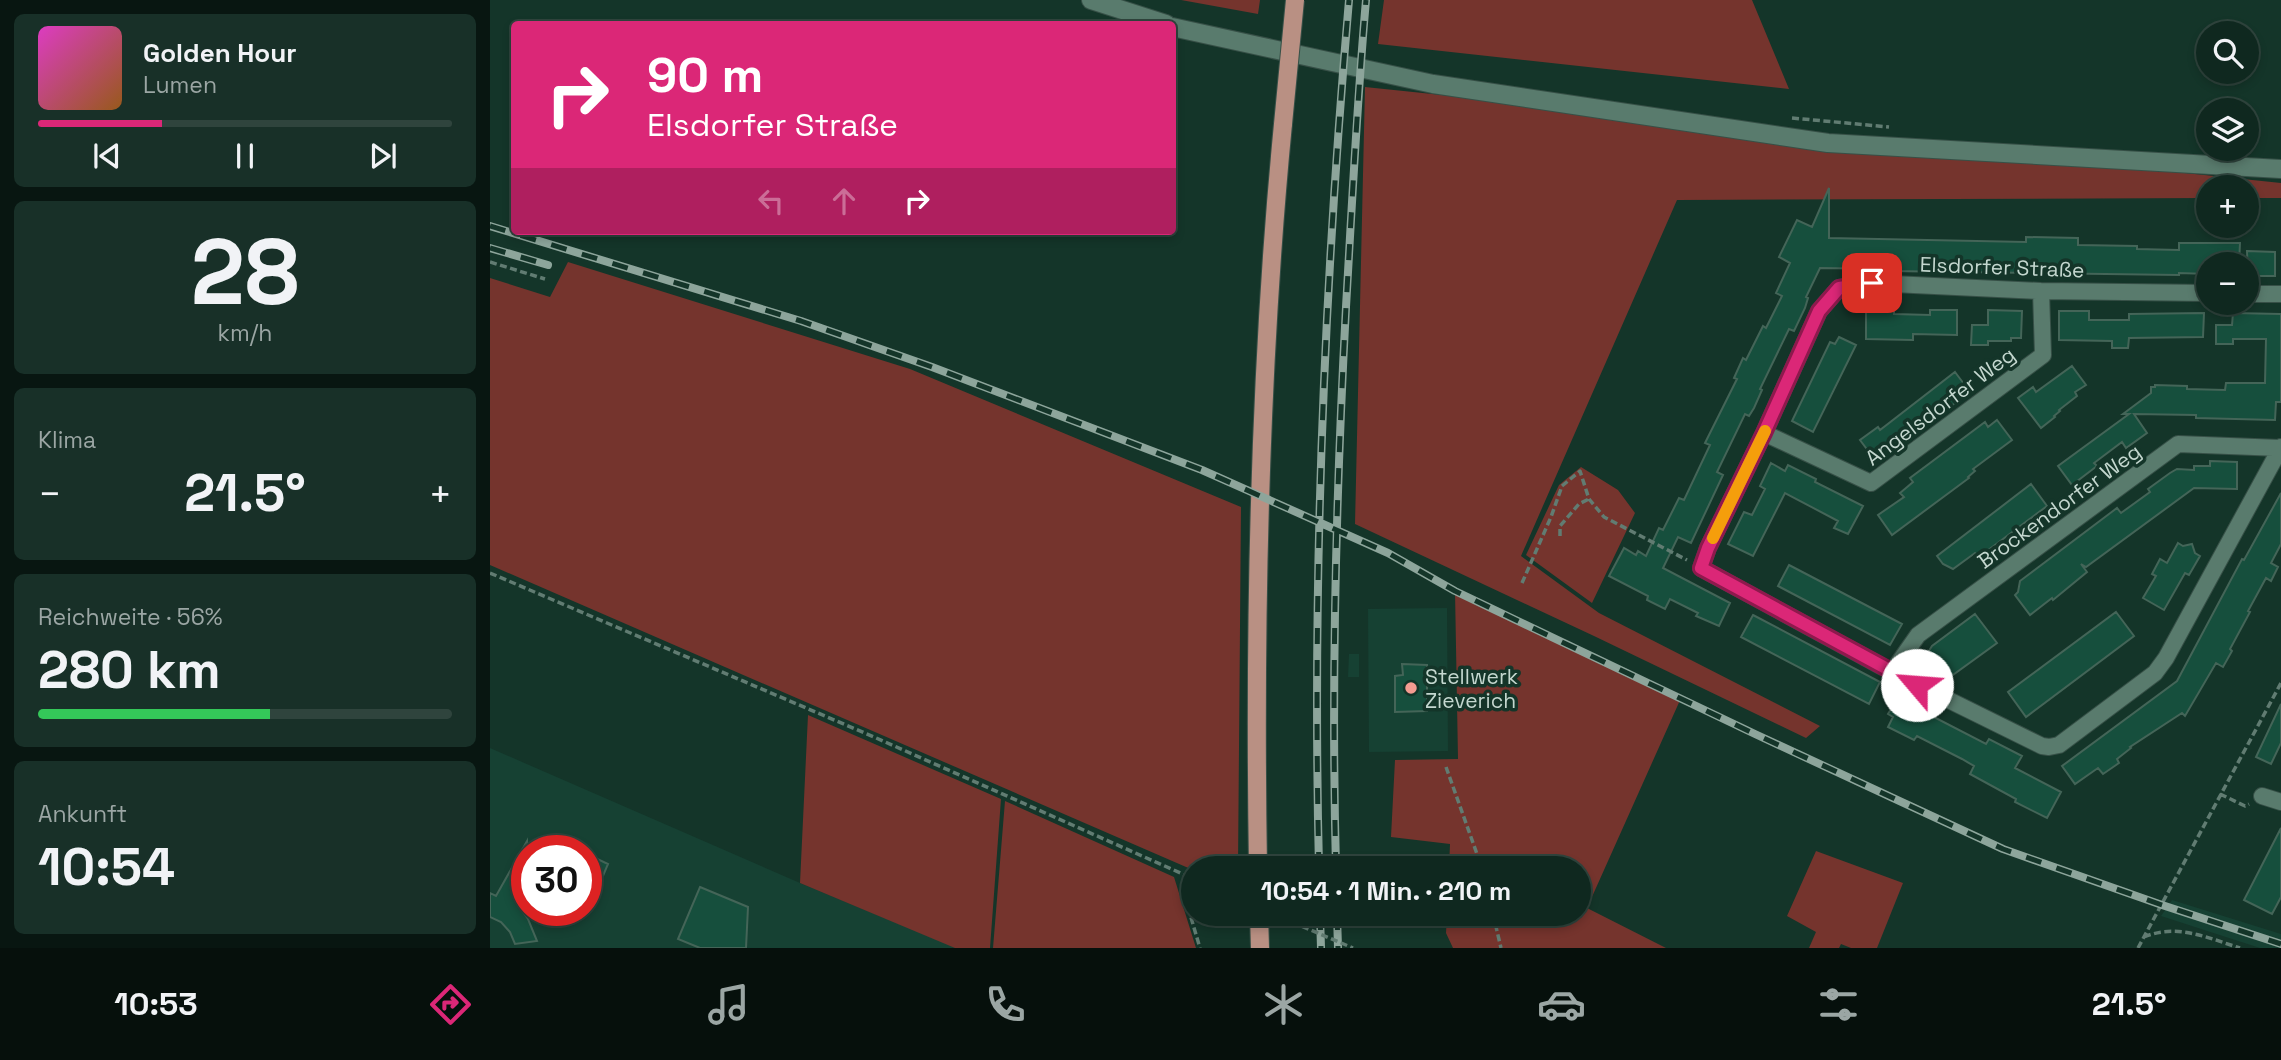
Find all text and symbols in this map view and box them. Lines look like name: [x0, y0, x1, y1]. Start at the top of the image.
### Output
map controls: [2196, 21, 2259, 315]
button: search: [2196, 21, 2259, 84]
text: Golden Hour: [143, 36, 297, 70]
text: 90 m: [647, 44, 763, 106]
icon: right: [532, 49, 623, 140]
text: Lumen: [143, 70, 217, 100]
button: layers: [2196, 98, 2259, 161]
text: Elsdorfer Straße: [647, 105, 898, 145]
icon: previous: [88, 137, 126, 175]
icon: pause: [226, 137, 264, 175]
icon: next: [364, 137, 402, 175]
button: +: [2196, 175, 2259, 238]
icon: left: [752, 182, 790, 220]
icon: ahead: [825, 182, 863, 220]
icon: right: [898, 182, 936, 220]
text: 28: [191, 214, 299, 331]
street label: Elsdorfer Straße: [1919, 251, 2085, 283]
button: −: [2196, 252, 2259, 315]
pin: [1842, 253, 1902, 313]
icon: arrive: [1853, 264, 1891, 302]
text: km/h: [218, 318, 272, 348]
street label: Angelsdorfer Weg: [1860, 341, 2020, 471]
text: Klima: [38, 425, 96, 455]
street label: Brockendorfer Weg: [1972, 438, 2146, 574]
text: 21.5°: [184, 460, 306, 526]
text: −: [38, 470, 62, 518]
text: +: [428, 470, 452, 518]
text: Reichweite · 56%: [38, 602, 222, 632]
text: 280 km: [38, 637, 221, 703]
position arrow: [1880, 648, 1954, 722]
place label: Stellwerk Zieverich: [1425, 663, 1518, 714]
marker: Stellwerk Zieverich: [1403, 680, 1419, 696]
text: Ankunft: [38, 799, 127, 829]
text: 10:54: [38, 834, 175, 900]
speed limit sign: 30: [511, 835, 602, 926]
text: 10:54 · 1 Min. · 210 m: [1261, 874, 1511, 908]
icon: directions: [426, 980, 475, 1029]
icon: music: [704, 980, 753, 1029]
icon: phone: [981, 980, 1030, 1029]
icon: climate: [1259, 980, 1308, 1029]
icon: car: [1537, 980, 1586, 1029]
icon: filters: [1814, 980, 1863, 1029]
text: 10:53: [114, 984, 198, 1024]
text: 21.5°: [2092, 984, 2167, 1024]

